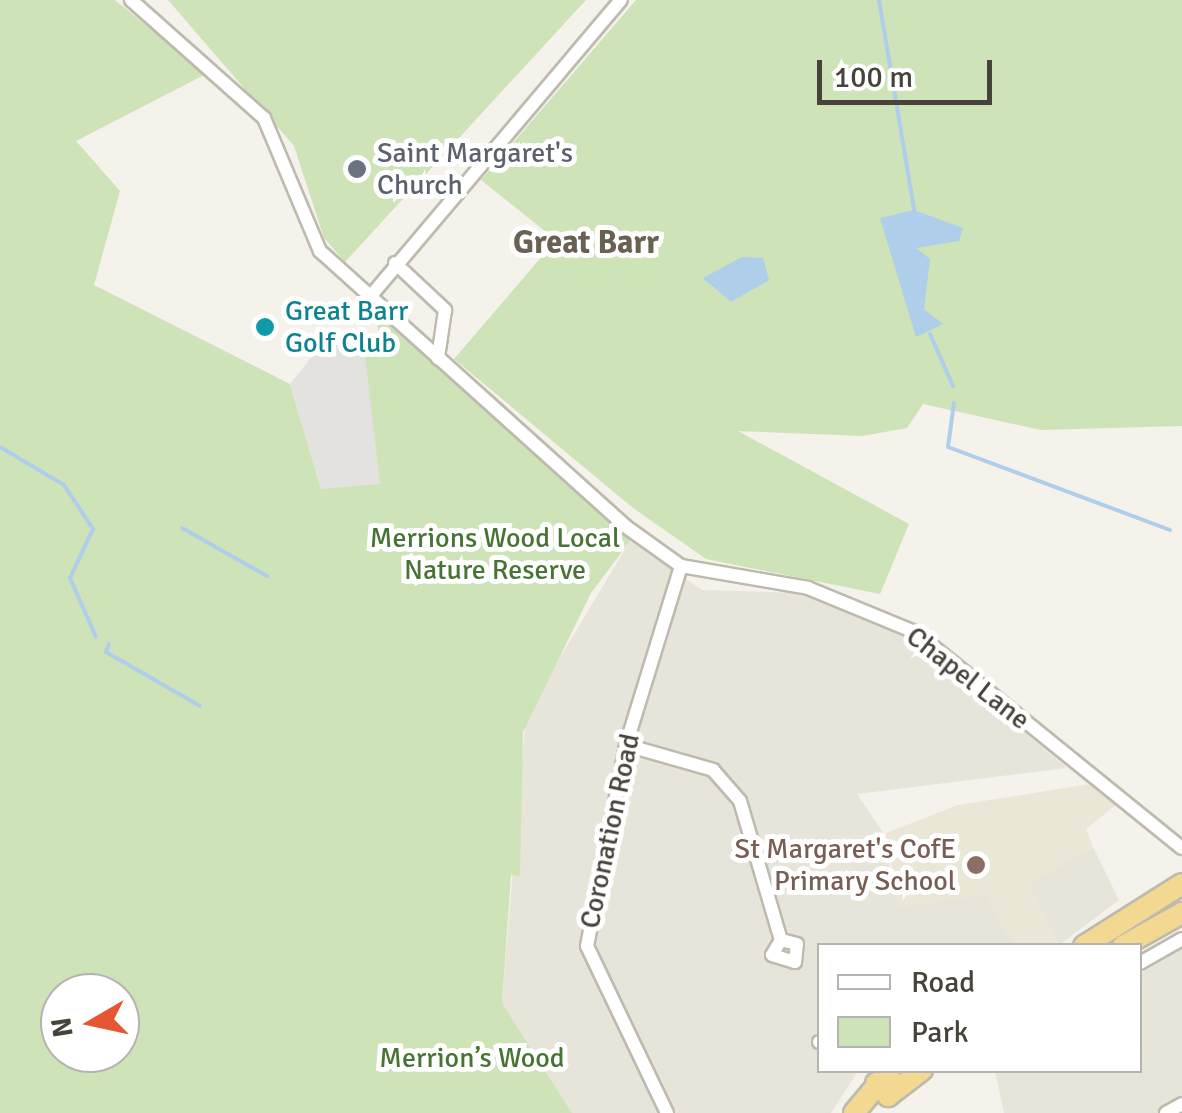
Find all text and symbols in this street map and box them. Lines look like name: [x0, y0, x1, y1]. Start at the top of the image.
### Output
scale bar: [822, 40, 997, 102]
text: 100 m: [834, 59, 913, 96]
place label: Saint Margaret's Church: [377, 136, 573, 202]
marker: Saint Margaret's Church: [346, 158, 368, 180]
district label: Great Barr: [513, 224, 659, 262]
place label: Great Barr Golf Club: [285, 294, 408, 360]
marker: Great Barr Golf Club: [254, 316, 276, 338]
park label: Merrions Wood Local Nature Reserve: [370, 521, 620, 587]
street label: Chapel Lane: [900, 619, 1036, 737]
street label: Coronation Road: [573, 731, 647, 931]
place label: St Margaret's CofE Primary School: [735, 832, 956, 898]
marker: St Margaret's CofE Primary School: [965, 854, 987, 876]
legend: [817, 943, 1142, 1073]
text: Road: [911, 964, 975, 1001]
north arrow: [40, 973, 140, 1073]
text: Park: [911, 1014, 969, 1051]
text: N: [44, 1015, 81, 1040]
park label: Merrion’s Wood: [379, 1041, 565, 1075]

